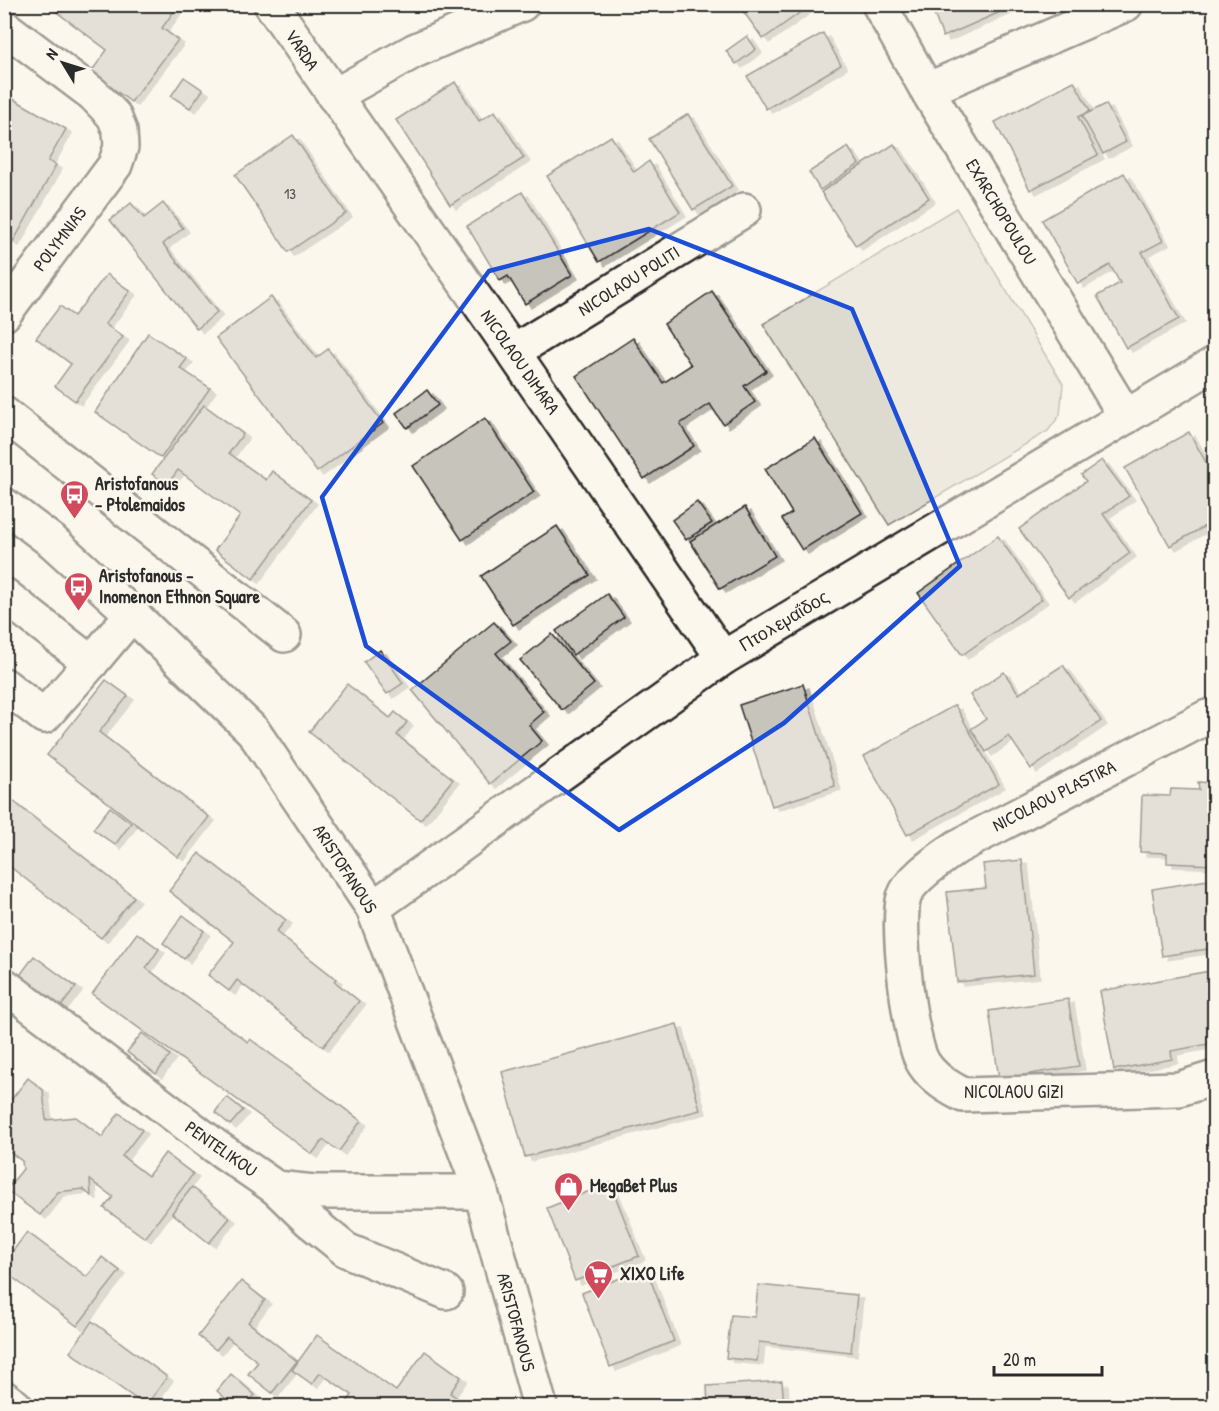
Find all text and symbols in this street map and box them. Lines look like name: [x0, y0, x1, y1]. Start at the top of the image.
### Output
street label: VARDA: [280, 24, 325, 75]
north arrow: [33, 33, 93, 93]
text: N: [40, 43, 63, 64]
street label: EXARCHOPOULOU: [960, 154, 1043, 269]
house number: 13: [284, 183, 296, 204]
street label: POLYMNIAS: [27, 201, 92, 276]
street label: NICOLAOU POLITI: [573, 239, 684, 322]
street label: NICOLAOU DIMARA: [475, 304, 566, 419]
place label: Aristofanous - Ptolemaidos: [95, 471, 185, 517]
bus stop icon: Aristofanous - Ptolemaidos: [58, 478, 90, 520]
place label: Aristofanous - Inomenon Ethnon Square: [99, 563, 261, 610]
bus stop icon: Aristofanous - Inomenon Ethnon Square: [62, 570, 94, 612]
street label: Πτολεμαΐδος: [734, 584, 833, 657]
street label: NICOLAOU PLASTIRA: [988, 754, 1120, 837]
street label: ARISTOFANOUS: [307, 819, 383, 918]
street label: NICOLAOU GIZI: [964, 1079, 1064, 1104]
street label: PENTELIKOU: [180, 1115, 262, 1183]
shop icon: MegaBet Plus: [553, 1170, 585, 1212]
place label: MegaBet Plus: [590, 1173, 677, 1199]
supermarket icon: XIXO Life: [583, 1258, 615, 1300]
place label: XIXO Life: [620, 1261, 685, 1286]
street label: ARISTOFANOUS: [491, 1270, 542, 1374]
scale bar: [994, 1339, 1102, 1377]
text: 20 m: [1003, 1347, 1036, 1372]

